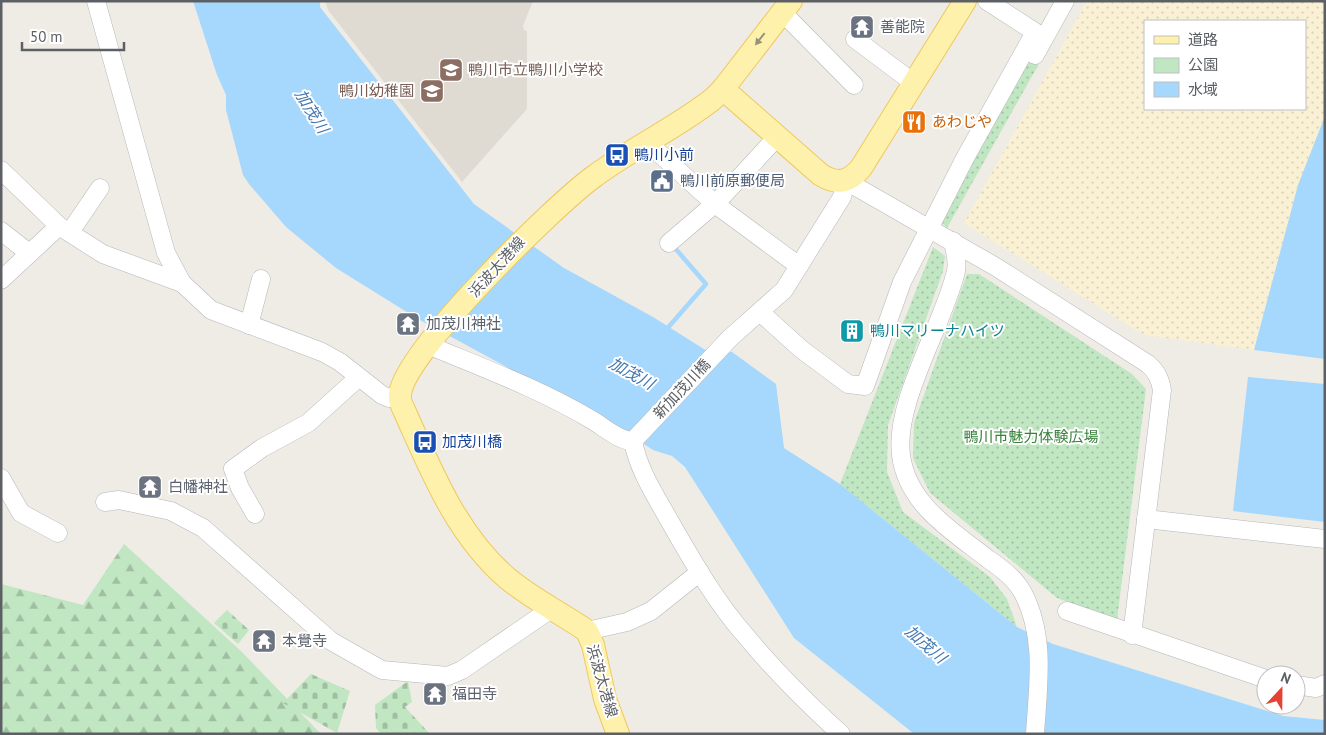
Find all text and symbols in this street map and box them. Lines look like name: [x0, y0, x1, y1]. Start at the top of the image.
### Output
temple icon: 善能院: [849, 14, 875, 40]
place label: 善能院: [880, 17, 925, 36]
scale bar: [22, 20, 125, 52]
legend: [1144, 20, 1306, 110]
text: 50 m: [30, 27, 63, 46]
text: 道路: [1188, 30, 1218, 49]
one-way arrow: [755, 33, 766, 46]
text: 公園: [1188, 55, 1218, 74]
school or university icon: 鴨川市立鴨川小学校: [438, 57, 464, 83]
place label: 鴨川市立鴨川小学校: [468, 60, 603, 79]
school or university icon: 鴨川幼稚園: [419, 78, 445, 104]
text: 水域: [1188, 80, 1218, 99]
place label: 鴨川幼稚園: [339, 81, 414, 100]
water label: 加茂川: [291, 85, 334, 138]
restaurant icon: あわじや: [901, 109, 927, 135]
place label: あわじや: [932, 112, 992, 131]
bus stop icon: 鴨川小前: [604, 142, 630, 168]
place label: 鴨川小前: [634, 145, 694, 164]
public building icon: 鴨川前原郵便局: [649, 168, 675, 194]
place label: 鴨川前原郵便局: [680, 171, 785, 190]
street label: 浜波太港線: [464, 232, 529, 301]
temple icon: 加茂川神社: [395, 311, 421, 337]
place label: 加茂川神社: [426, 314, 501, 333]
building icon: 鴨川マリーナハイツ: [839, 318, 865, 344]
place label: 鴨川マリーナハイツ: [870, 321, 1005, 340]
water label: 加茂川: [606, 353, 660, 394]
street label: 新加茂川橋: [649, 355, 714, 423]
park label: 鴨川市魅力体験広場: [963, 427, 1099, 446]
bus stop icon: 加茂川橋: [412, 429, 438, 455]
place label: 加茂川橋: [442, 432, 502, 451]
temple icon: 白幡神社: [137, 474, 163, 500]
place label: 白幡神社: [168, 477, 228, 496]
water label: 加茂川: [901, 621, 952, 669]
temple icon: 本覺寺: [251, 628, 277, 654]
place label: 本覺寺: [282, 631, 327, 650]
street label: 浜波太港線: [583, 642, 622, 720]
north arrow: [1256, 665, 1306, 715]
text: N: [1278, 668, 1294, 688]
temple icon: 福田寺: [422, 681, 448, 707]
place label: 福田寺: [452, 684, 497, 703]

